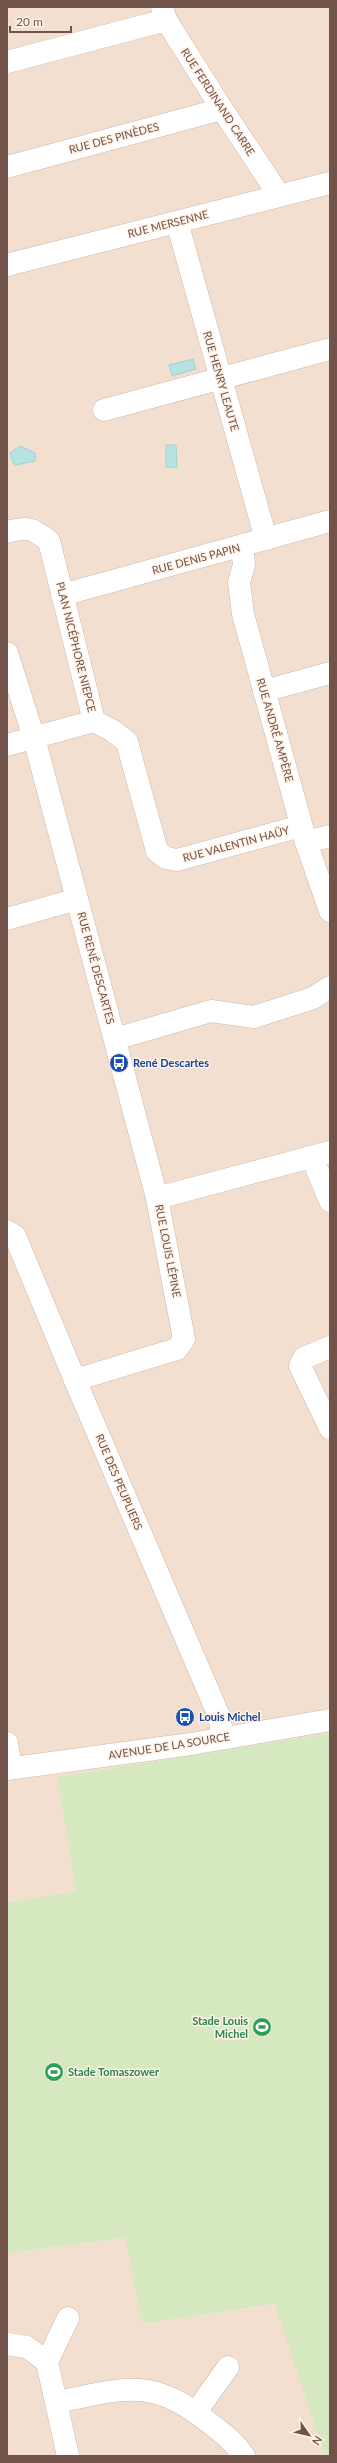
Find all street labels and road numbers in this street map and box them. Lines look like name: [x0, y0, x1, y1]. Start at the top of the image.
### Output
street label: RUE FERDINAND CARRE: [179, 46, 258, 158]
street label: RUE DES PINÈDES: [67, 119, 160, 156]
street label: RUE MERSENNE: [126, 207, 210, 240]
street label: RUE HENRY LEAUTE: [201, 329, 242, 432]
street label: RUE DENIS PAPIN: [150, 541, 241, 577]
street label: PLAN NICÉPHORE NIEPCE: [54, 580, 99, 714]
street label: RUE ANDRÉ AMPÈRE: [254, 676, 297, 783]
street label: RUE VALENTIN HAÜY: [181, 823, 291, 864]
street label: RUE RENÉ DESCARTES: [75, 910, 118, 1026]
street label: RUE LOUIS LÉPINE: [153, 1203, 184, 1299]
street label: RUE DES PEUPLIERS: [93, 1432, 146, 1532]
street label: AVENUE DE LA SOURCE: [107, 1729, 231, 1762]

